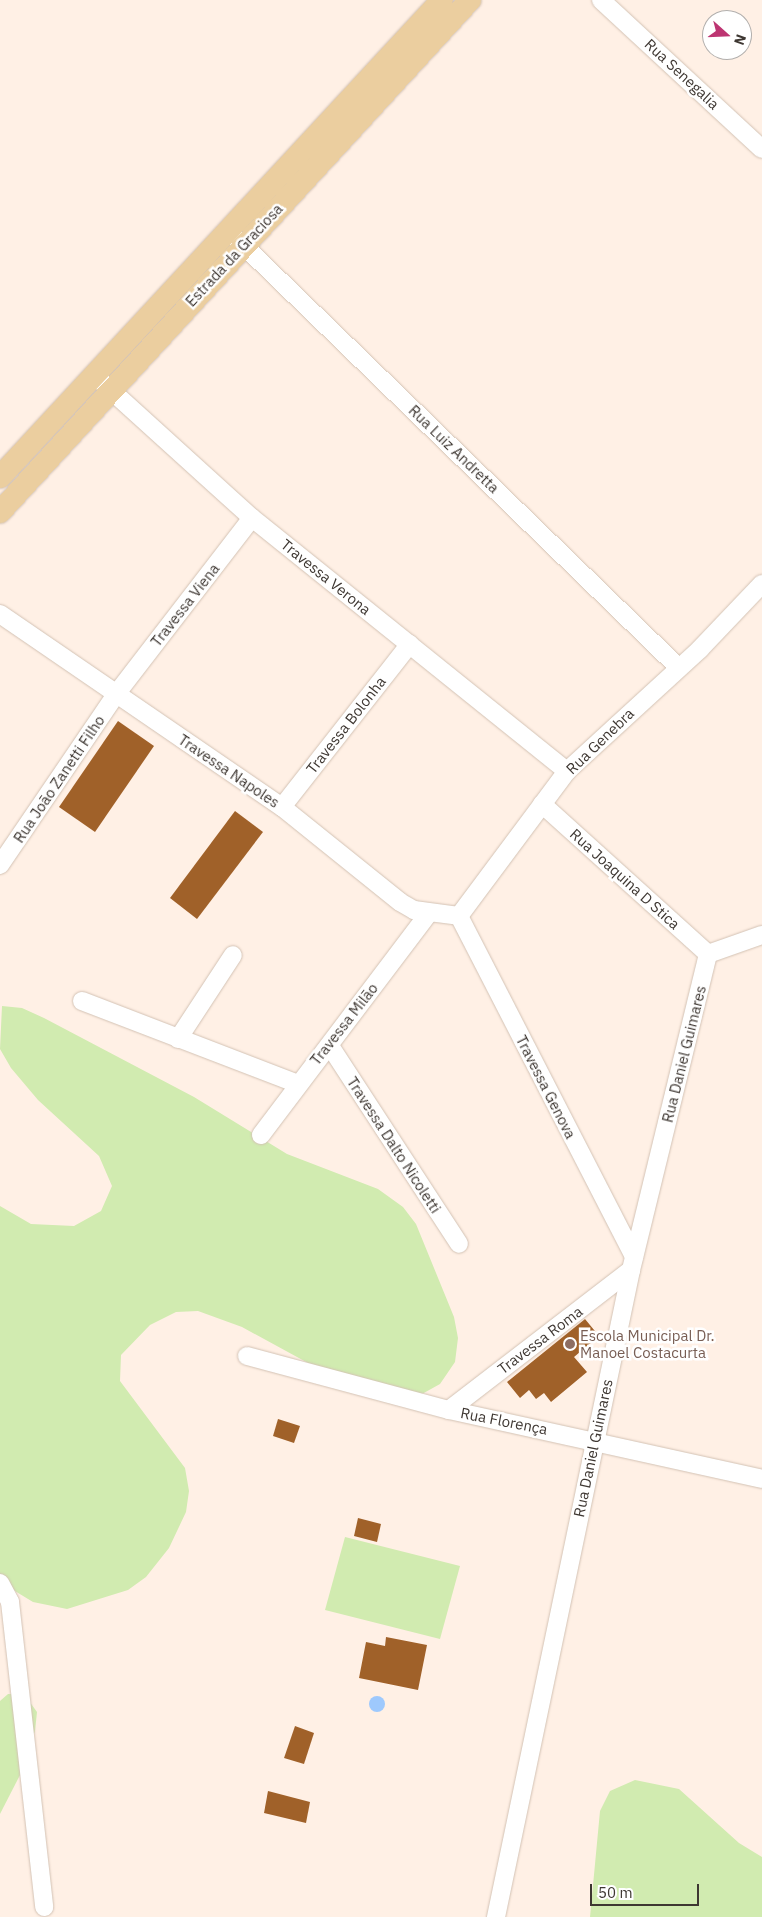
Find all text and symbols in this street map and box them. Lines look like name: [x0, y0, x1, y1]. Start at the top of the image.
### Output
north arrow: [702, 10, 752, 60]
text: N: [730, 32, 750, 48]
street label: Rua Senegalia: [641, 35, 723, 113]
street label: Estrada da Graciosa: [182, 200, 286, 310]
street label: Rua Luiz Andretta: [405, 401, 503, 497]
street label: Travessa Verona: [278, 535, 374, 619]
street label: Travessa Viena: [147, 560, 223, 650]
street label: Travessa Bolonha: [302, 673, 390, 777]
street label: Rua Genebra: [562, 704, 638, 778]
street label: Rua João Zanetti Filho: [10, 712, 108, 846]
street label: Travessa Napoles: [175, 731, 283, 811]
street label: Rua Joaquina D Stica: [566, 825, 684, 933]
street label: Travessa Milão: [306, 979, 382, 1069]
street label: Rua Daniel Guimares: [658, 984, 710, 1124]
street label: Travessa Genova: [512, 1032, 580, 1142]
street label: Travessa Dalto Nicoletti: [343, 1074, 445, 1216]
street label: Travessa Roma: [494, 1302, 586, 1378]
place label: Escola Municipal Dr. Manoel Costacurta: [580, 1326, 715, 1361]
marker: Escola Municipal Dr. Manoel Costacurta: [564, 1338, 576, 1350]
street label: Rua Daniel Guimares: [570, 1377, 616, 1519]
street label: Rua Florença: [459, 1404, 549, 1438]
scale bar: [592, 1874, 701, 1906]
text: 50 m: [598, 1883, 633, 1902]

